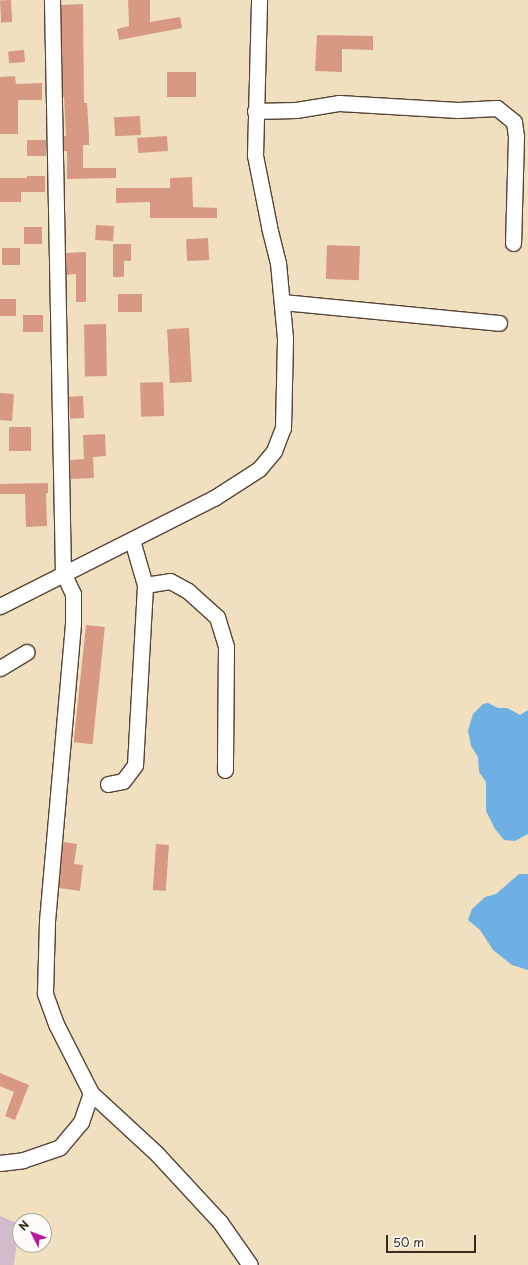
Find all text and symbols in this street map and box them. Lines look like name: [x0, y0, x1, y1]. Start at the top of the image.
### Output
north arrow: [12, 1213, 52, 1253]
text: N: [14, 1216, 33, 1234]
scale bar: [388, 1227, 478, 1253]
text: 50 m: [393, 1233, 424, 1251]

